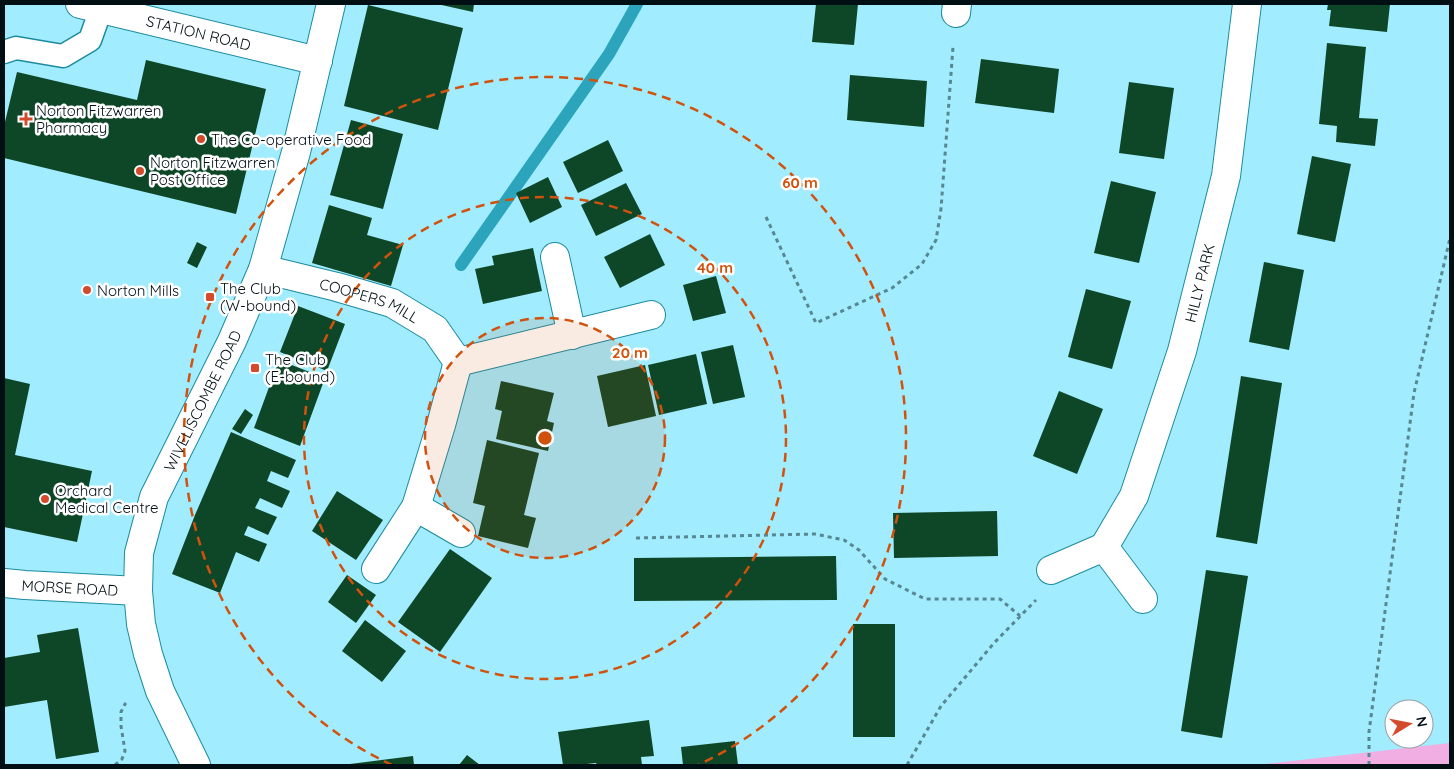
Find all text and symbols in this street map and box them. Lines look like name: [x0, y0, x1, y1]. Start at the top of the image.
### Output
street label: STATION ROAD: [144, 11, 253, 54]
place label: Norton Fitzwarren Pharmacy: [36, 101, 161, 137]
marker: Norton Fitzwarren Pharmacy: [20, 113, 32, 125]
place label: The Co-operative Food: [211, 130, 371, 149]
marker: The Co-operative Food: [195, 133, 207, 145]
place label: Norton Fitzwarren Post Office: [150, 153, 275, 189]
marker: Norton Fitzwarren Post Office: [134, 165, 146, 177]
text: 60 m: [782, 173, 818, 192]
street label: HILLY PARK: [1180, 242, 1218, 324]
text: 40 m: [697, 258, 733, 277]
street label: COOPERS MILL: [318, 274, 423, 327]
place label: The Club (W-bound): [220, 279, 296, 315]
place label: Norton Mills: [97, 281, 179, 300]
marker: Norton Mills: [81, 284, 93, 296]
marker: The Club (W-bound): [204, 291, 216, 303]
street label: WIVELISCOMBE ROAD: [159, 327, 245, 474]
text: 20 m: [612, 343, 648, 362]
place label: The Club (E-bound): [265, 350, 335, 386]
marker: The Club (E-bound): [249, 362, 261, 374]
centre of rings: [536, 429, 554, 447]
place label: Orchard Medical Centre: [55, 481, 159, 517]
marker: Orchard Medical Centre: [39, 493, 51, 505]
street label: MORSE ROAD: [21, 575, 119, 599]
north arrow: [1384, 699, 1434, 749]
text: N: [1412, 715, 1432, 728]

